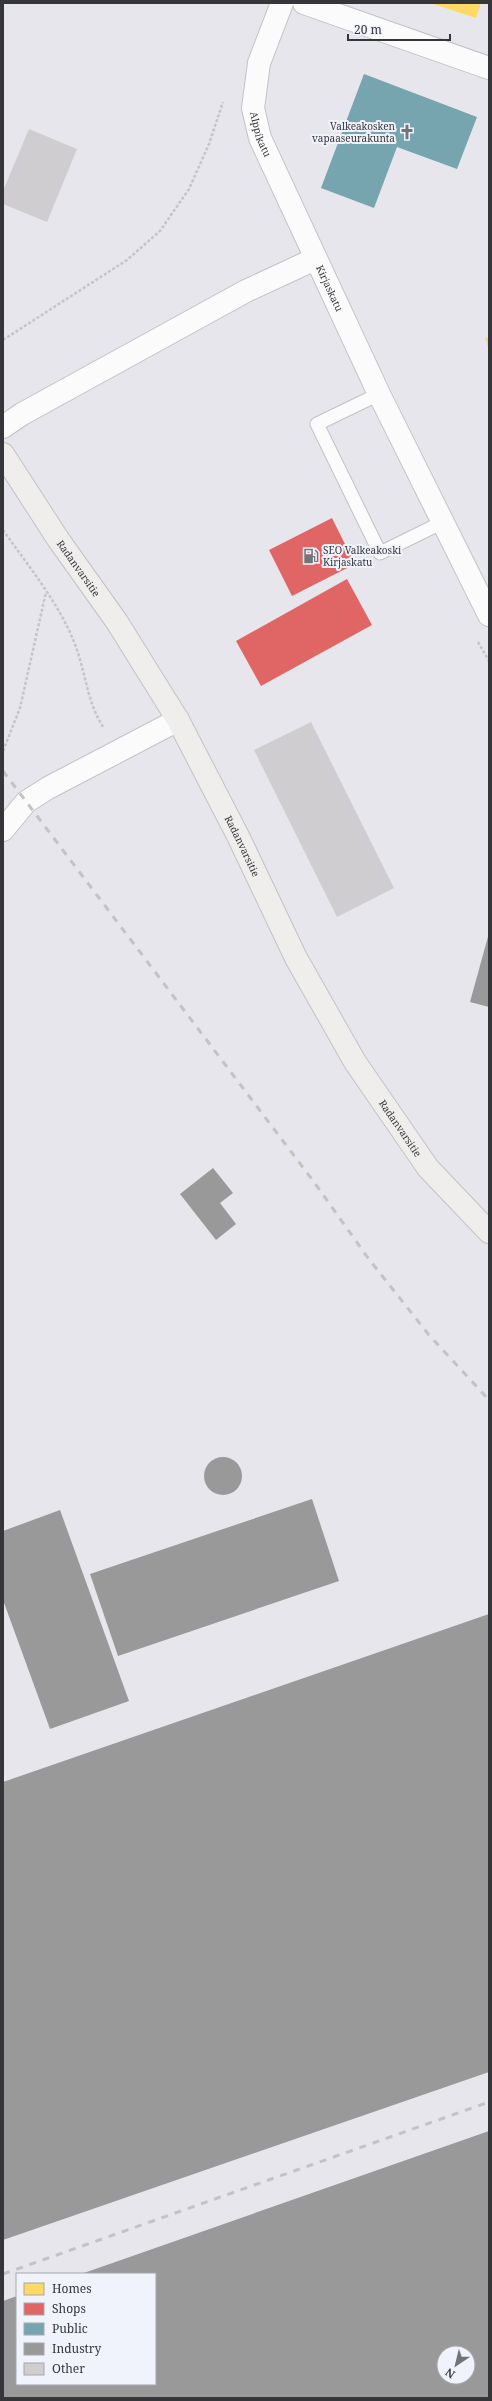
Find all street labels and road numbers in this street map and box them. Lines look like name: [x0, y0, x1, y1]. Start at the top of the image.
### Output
street label: Alppikatu: [247, 110, 275, 160]
street label: Kirjaskatu: [313, 263, 347, 314]
street label: Radanvarsitie: [54, 537, 104, 599]
street label: Radanvarsitie: [222, 813, 263, 879]
street label: Radanvarsitie: [376, 1097, 425, 1159]

